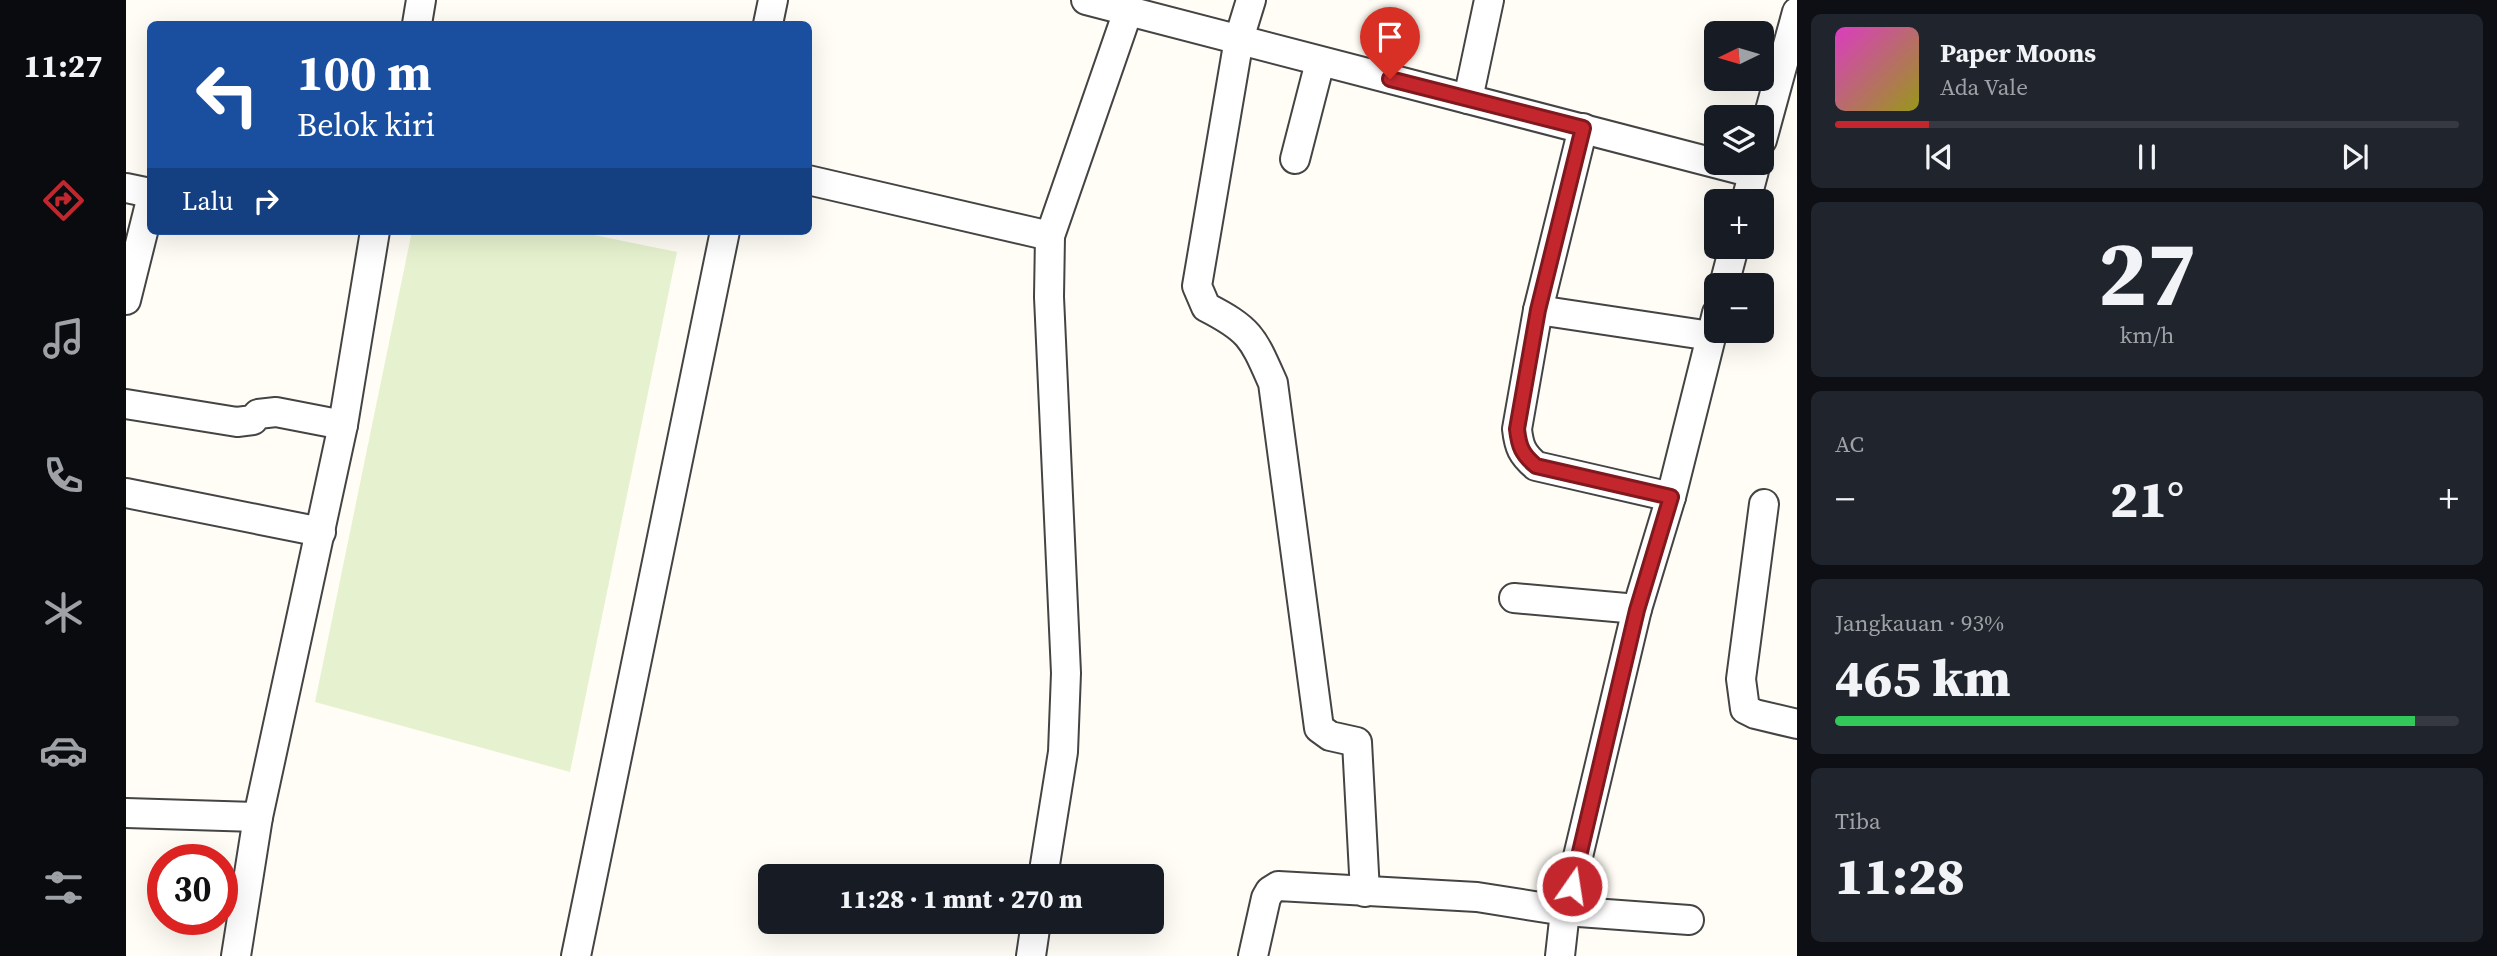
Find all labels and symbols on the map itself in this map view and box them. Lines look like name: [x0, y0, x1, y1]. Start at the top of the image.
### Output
pin: [1360, 7, 1420, 79]
north arrow: [1704, 21, 1774, 91]
speed limit sign: 30: [147, 844, 238, 935]
position arrow: [1535, 849, 1609, 923]

